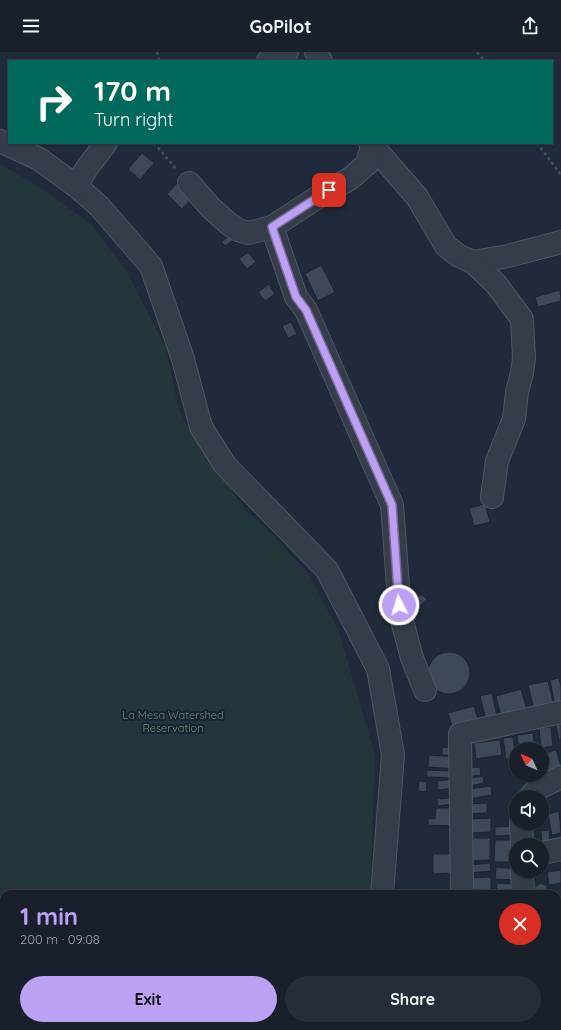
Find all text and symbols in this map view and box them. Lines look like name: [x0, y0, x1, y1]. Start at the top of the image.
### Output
icon: menu: [20, 15, 42, 37]
text: GoPilot: [249, 15, 312, 38]
icon: share: [519, 15, 541, 37]
text: 170 m: [94, 73, 171, 108]
icon: right: [28, 76, 80, 128]
text: Turn right: [94, 108, 174, 131]
pin: [312, 173, 346, 207]
icon: arrive: [318, 179, 340, 201]
position arrow: [378, 584, 420, 626]
park label: La Mesa Watershed Reservation: [122, 708, 224, 735]
north arrow: [509, 742, 549, 782]
map controls: [509, 742, 549, 878]
button: sound: [509, 790, 549, 830]
button: search: [509, 838, 549, 878]
text: 1 min: [20, 901, 78, 931]
button: close: [499, 903, 541, 945]
text: 200 m · 09:08: [20, 931, 100, 947]
button: Exit: [20, 976, 277, 1022]
button: Share: [285, 976, 541, 1022]

